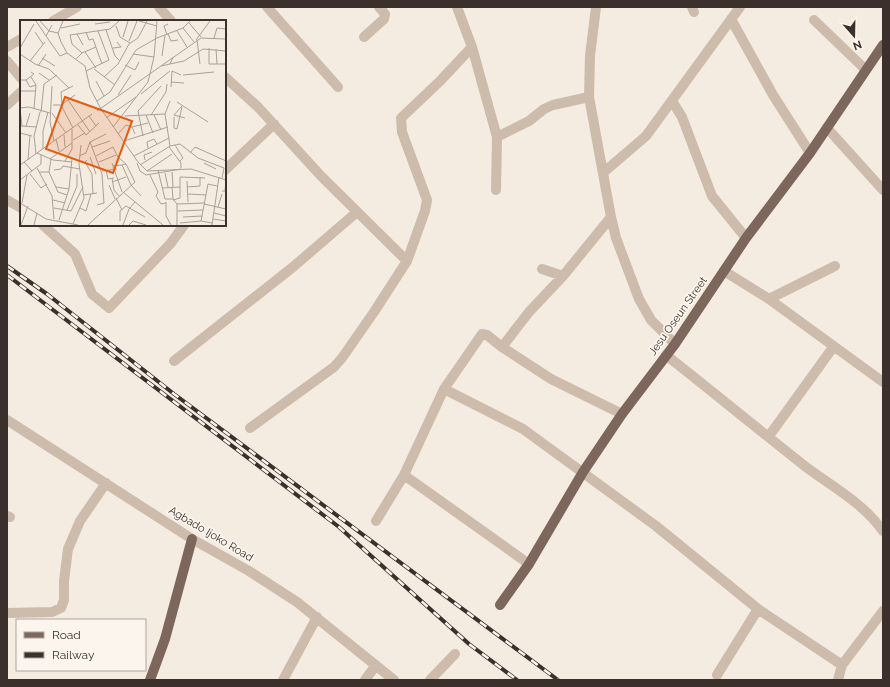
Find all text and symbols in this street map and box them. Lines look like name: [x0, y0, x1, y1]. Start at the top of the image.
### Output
north arrow: [834, 16, 874, 56]
inset map: [20, 20, 226, 226]
text: N: [851, 37, 863, 52]
street label: Jesu Oseun Street: [646, 274, 710, 358]
street label: Agbado Ijoko Road: [166, 504, 256, 564]
legend: [16, 619, 146, 671]
text: Road: [52, 628, 81, 642]
text: Railway: [52, 648, 95, 662]

